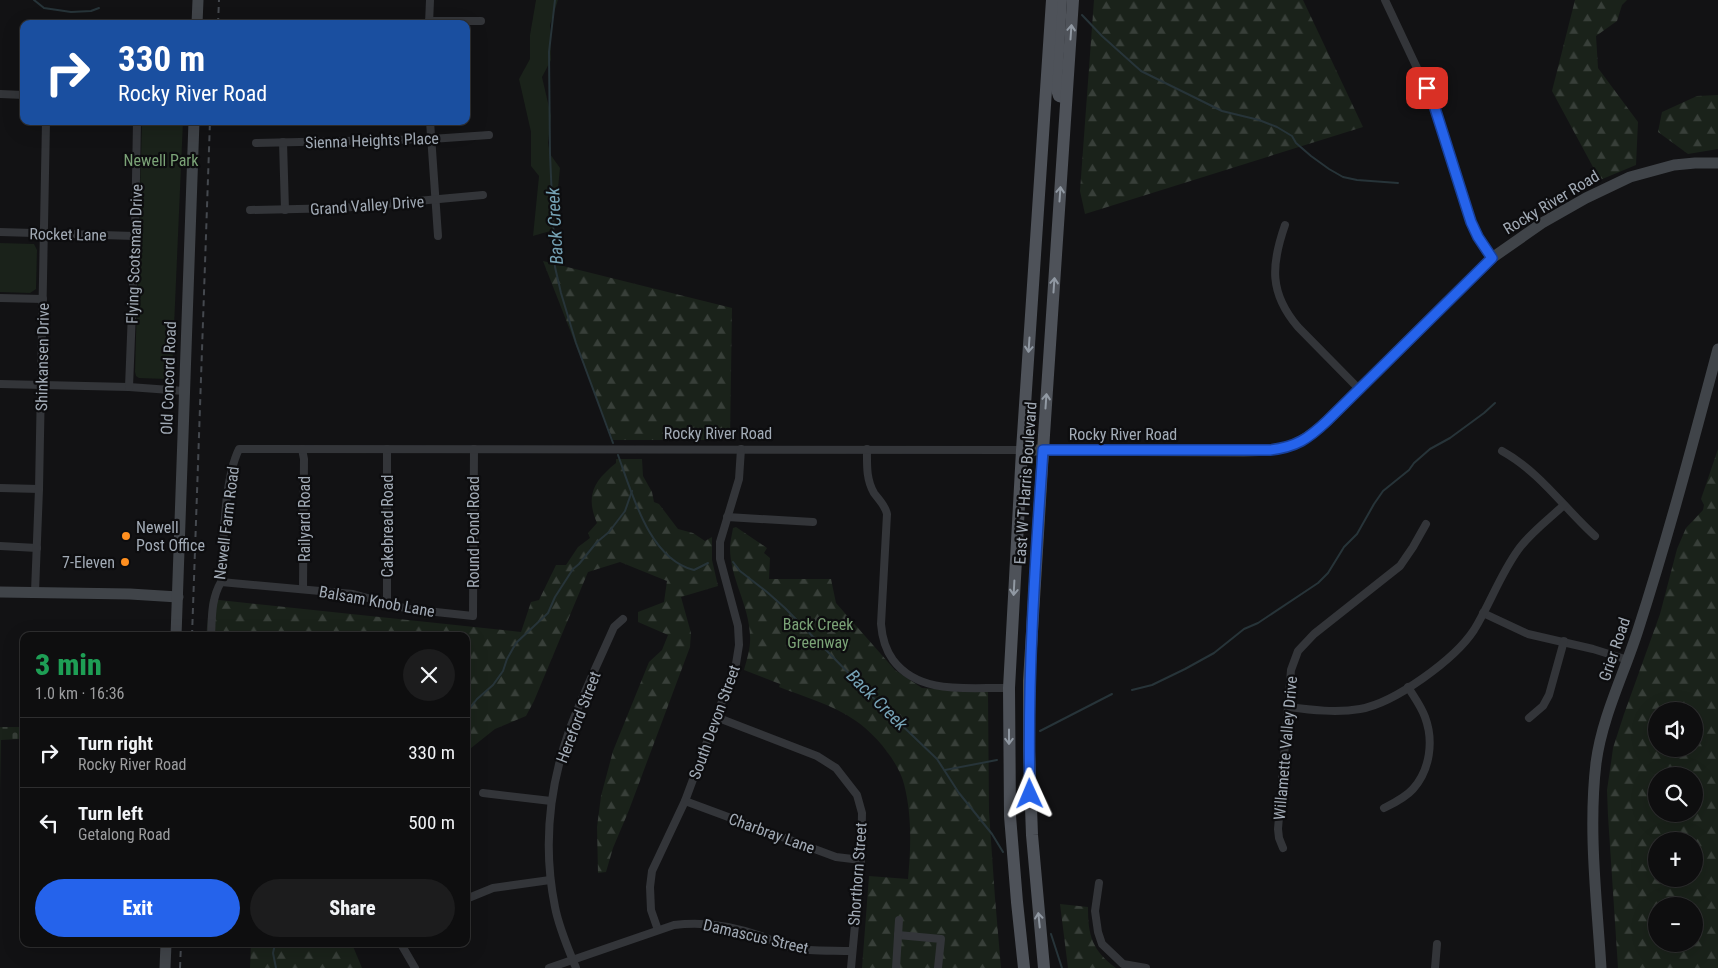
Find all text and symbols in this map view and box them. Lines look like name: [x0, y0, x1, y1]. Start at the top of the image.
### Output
one-way arrow: [1066, 24, 1075, 40]
text: 330 m: [118, 39, 205, 80]
icon: right: [35, 40, 100, 105]
pin: [1406, 67, 1448, 109]
icon: arrive: [1413, 74, 1441, 102]
text: Rocky River Road: [118, 81, 267, 106]
street label: Sienna Heights Place: [305, 129, 439, 152]
park label: Newell Park: [124, 151, 199, 170]
street label: Rocky River Road: [1500, 166, 1603, 239]
street label: Flying Scotsman Drive: [123, 184, 146, 324]
water label: Back Creek: [542, 186, 567, 265]
one-way arrow: [1056, 186, 1065, 202]
street label: Grand Valley Drive: [309, 192, 425, 219]
street label: Rocket Lane: [29, 224, 107, 245]
one-way arrow: [1050, 277, 1059, 293]
street label: Shinkansen Drive: [32, 303, 53, 411]
street label: Old Concord Road: [157, 321, 180, 435]
one-way arrow: [1025, 337, 1034, 353]
one-way arrow: [1041, 394, 1051, 410]
street label: East W T Harris Boulevard: [1010, 401, 1041, 565]
street label: Rocky River Road: [664, 424, 772, 443]
street label: Rocky River Road: [1069, 425, 1177, 444]
street label: Newell Farm Road: [210, 465, 243, 581]
street label: Cakebread Road: [378, 475, 397, 577]
street label: Railyard Road: [295, 476, 314, 562]
street label: Round Pond Road: [464, 476, 483, 588]
place label: Newell Post Office: [136, 518, 205, 555]
marker: Newell Post Office: [120, 530, 132, 542]
place label: 7-Eleven: [62, 553, 115, 572]
marker: 7-Eleven: [119, 556, 131, 568]
one-way arrow: [1009, 579, 1018, 595]
street label: Balsam Knob Lane: [318, 582, 436, 621]
park label: Back Creek Greenway: [783, 615, 854, 652]
street label: Grier Road: [1595, 615, 1634, 684]
text: 3 min: [35, 647, 102, 682]
button: close: [403, 649, 455, 701]
street label: South Devon Street: [685, 662, 744, 782]
water label: Back Creek: [843, 665, 913, 735]
street label: Hereford Street: [552, 668, 605, 766]
street label: Willamette Valley Drive: [1270, 675, 1301, 821]
text: 1.0 km · 16:36: [35, 684, 125, 703]
map controls: [1648, 702, 1703, 952]
button: sound: [1648, 702, 1703, 757]
one-way arrow: [1004, 728, 1014, 745]
text: Turn right: [78, 732, 153, 755]
icon: right: [35, 739, 63, 767]
text: 330 m: [408, 741, 455, 764]
text: Rocky River Road: [78, 755, 187, 774]
position arrow: [1003, 767, 1055, 819]
button: search: [1648, 767, 1703, 822]
text: Turn left: [78, 802, 143, 825]
icon: left: [35, 809, 63, 837]
street label: Charbray Lane: [726, 809, 817, 858]
text: 500 m: [408, 811, 455, 834]
street label: Shorthorn Street: [844, 821, 871, 926]
text: Getalong Road: [78, 825, 171, 844]
button: +: [1648, 832, 1703, 887]
button: Exit: [35, 879, 240, 937]
button: Share: [250, 879, 455, 937]
button: −: [1648, 897, 1703, 952]
one-way arrow: [1034, 912, 1044, 928]
street label: Damascus Street: [701, 915, 811, 958]

